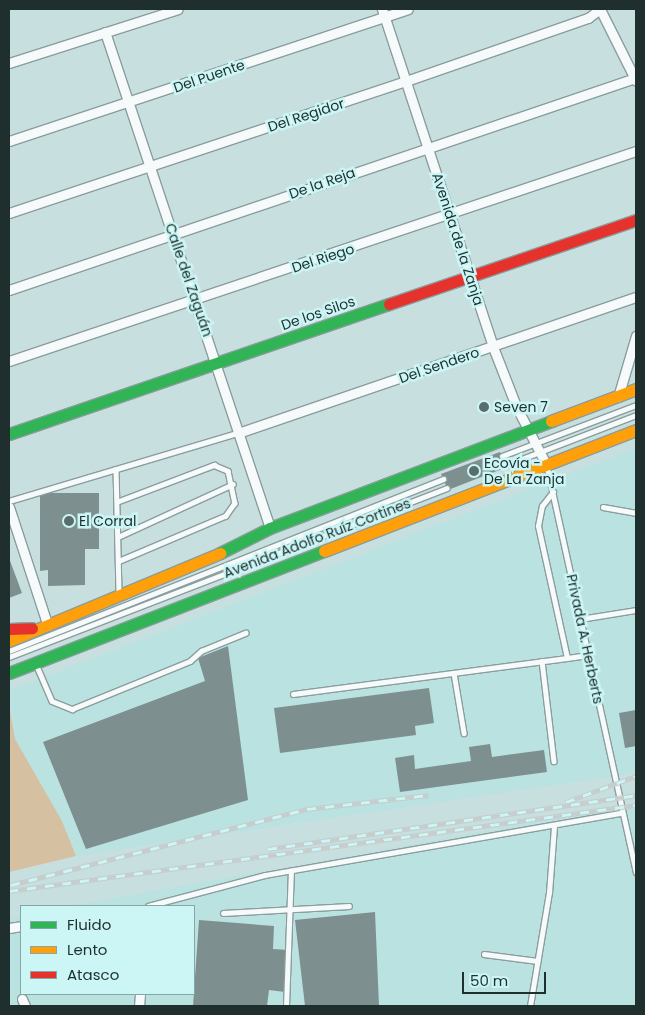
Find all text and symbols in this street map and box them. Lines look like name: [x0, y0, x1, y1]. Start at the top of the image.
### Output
street label: Del Puente: [171, 56, 247, 96]
street label: Del Regidor: [266, 95, 346, 135]
street label: De la Reja: [287, 164, 357, 202]
street label: Avenida de la Zanja: [429, 171, 487, 307]
street label: Calle del Zaguán: [162, 221, 216, 339]
street label: Del Riego: [290, 240, 356, 276]
street label: De los Silos: [279, 293, 357, 333]
street label: Del Sendero: [397, 343, 481, 387]
place label: Seven 7: [494, 399, 548, 415]
marker: Seven 7: [478, 401, 490, 413]
place label: Ecovía - De La Zanja: [484, 455, 564, 488]
marker: Ecovía - De La Zanja: [468, 465, 480, 477]
street label: Avenida Adolfo Ruíz Cortines: [221, 494, 413, 582]
place label: El Corral: [79, 513, 136, 529]
marker: El Corral: [63, 515, 75, 527]
street label: Privada A. Herberts: [563, 573, 607, 705]
legend: [20, 905, 195, 995]
text: Fluido: [67, 914, 111, 935]
text: Lento: [67, 939, 107, 960]
scale bar: [465, 962, 549, 994]
text: Atasco: [67, 964, 119, 985]
text: 50 m: [470, 970, 508, 991]

